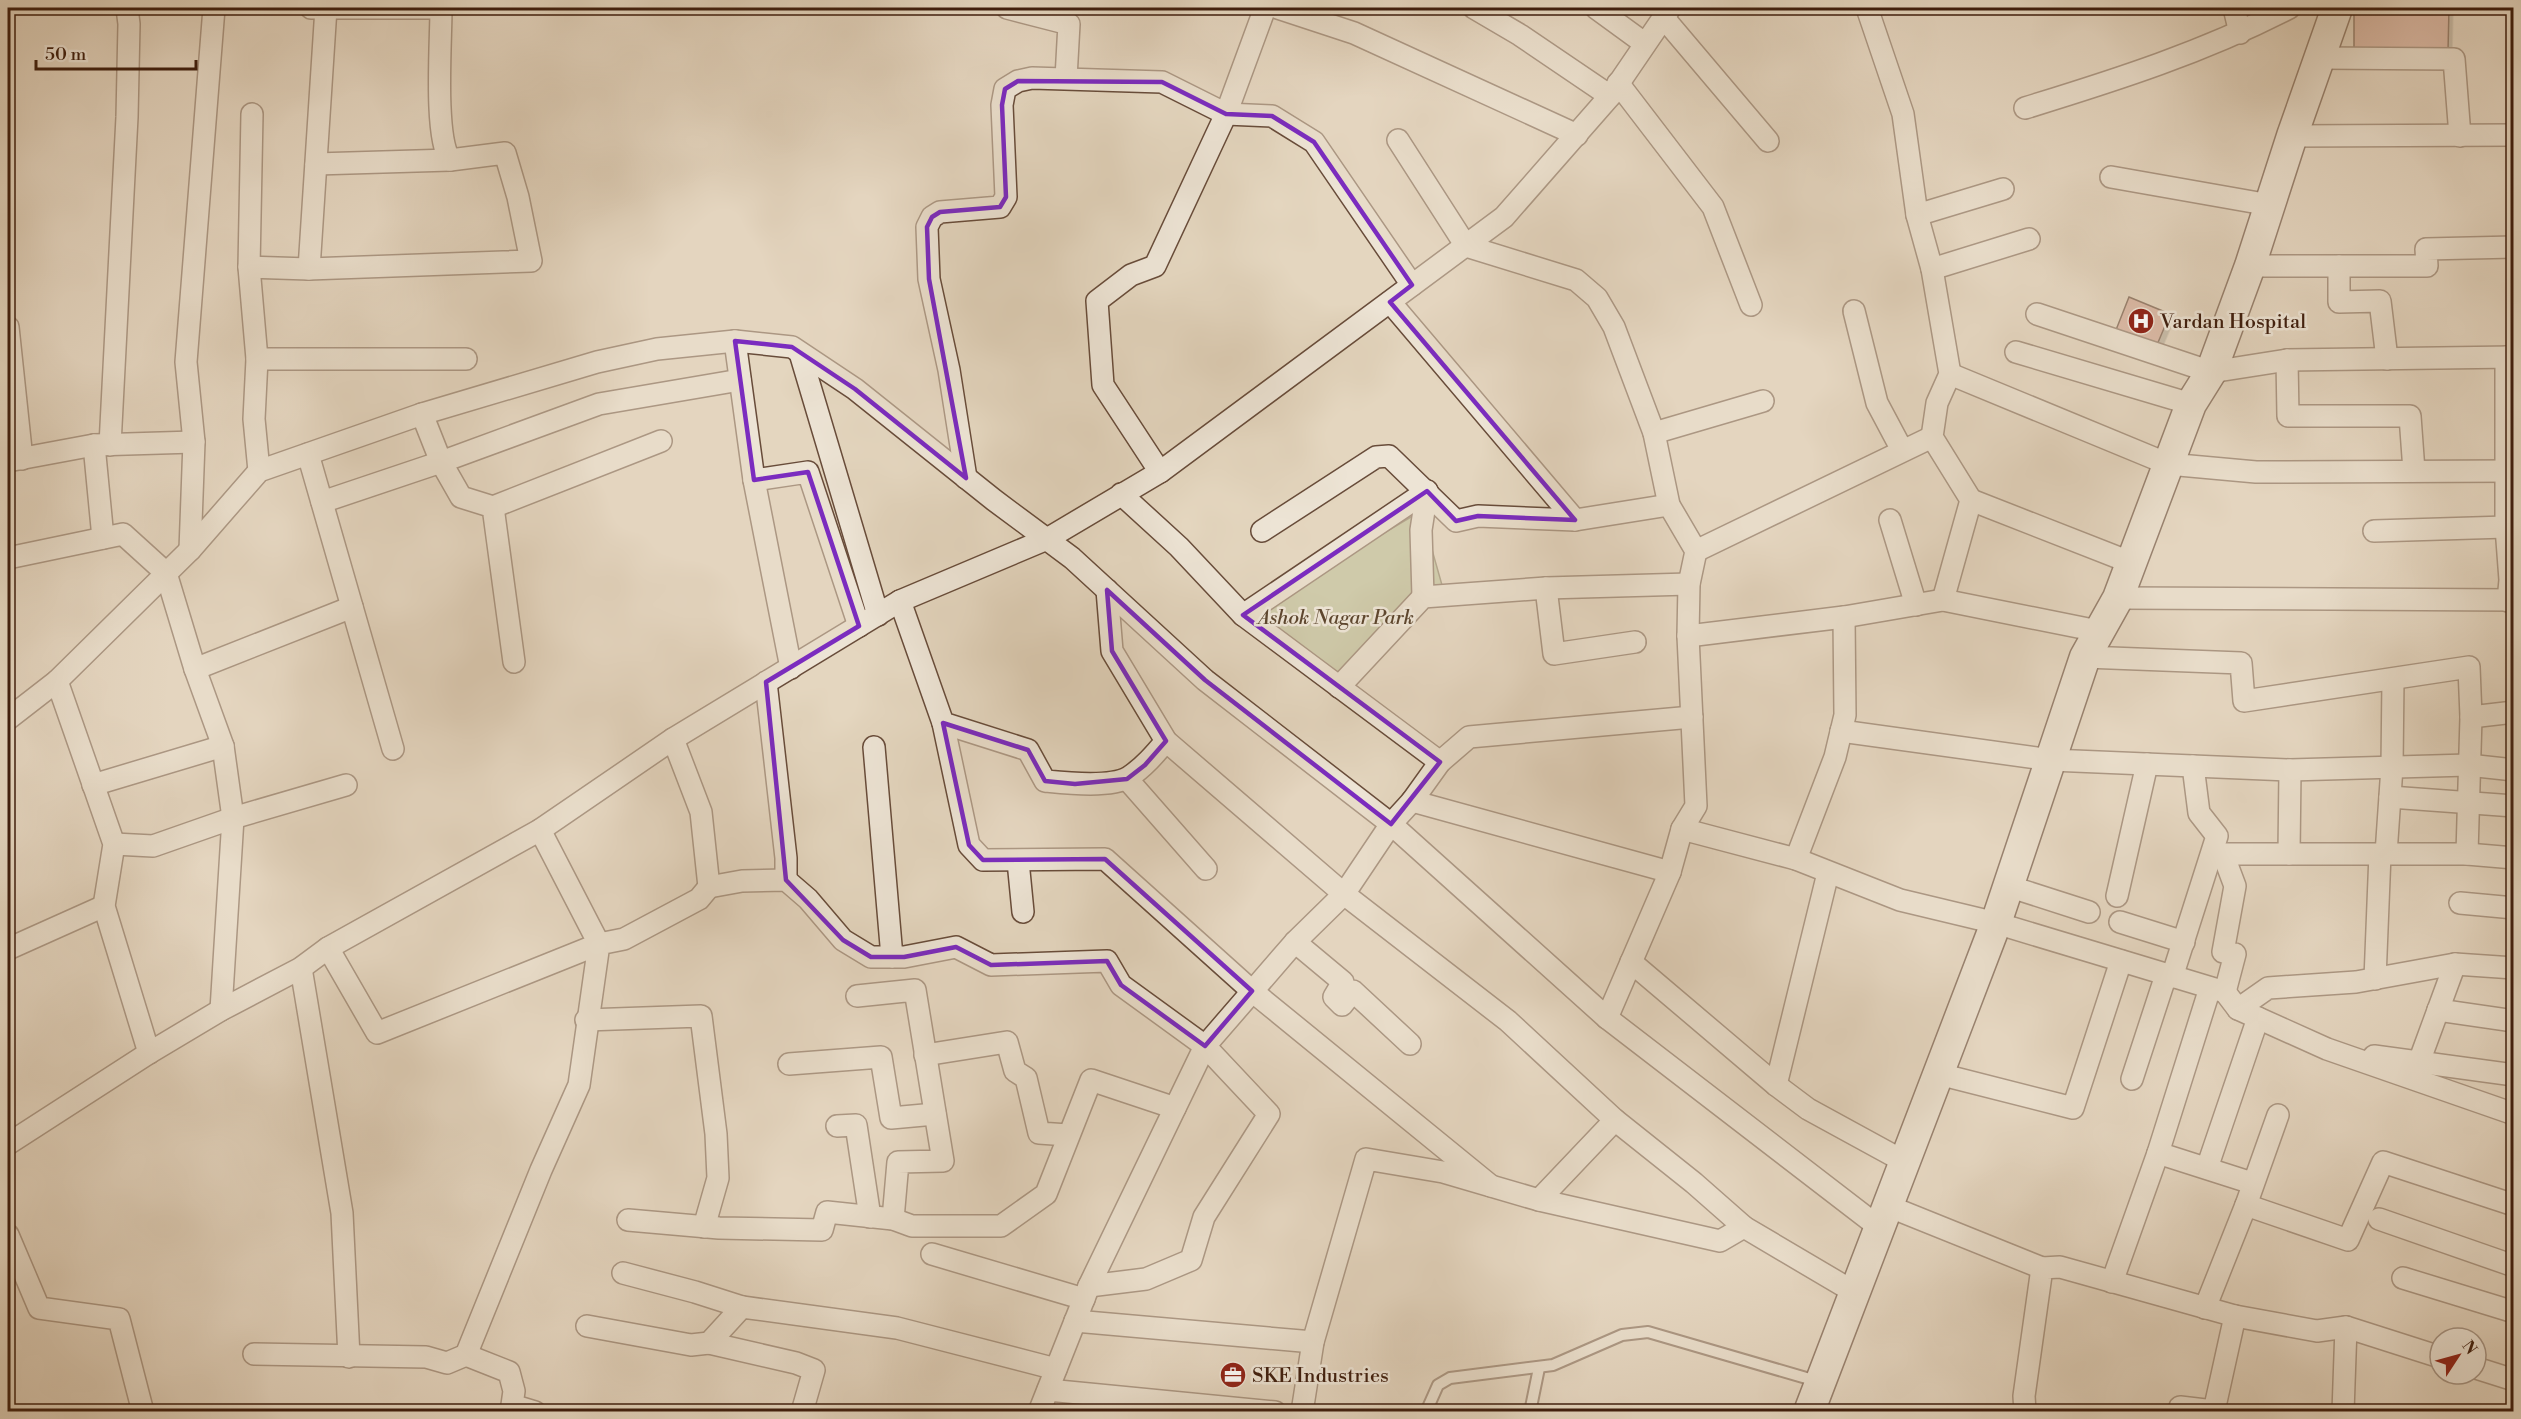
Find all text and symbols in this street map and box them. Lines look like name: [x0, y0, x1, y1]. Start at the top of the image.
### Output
scale bar: [36, 33, 196, 71]
text: 50 m: [45, 43, 87, 66]
hospital icon: Vardan Hospital: [2126, 306, 2156, 336]
place label: Vardan Hospital: [2159, 310, 2306, 335]
park label: Ashok Nagar Park: [1256, 606, 1414, 631]
north arrow: [2428, 1326, 2488, 1386]
text: N: [2458, 1337, 2481, 1359]
office icon: SKE Industries: [1218, 1360, 1248, 1390]
place label: SKE Industries: [1252, 1364, 1389, 1389]

